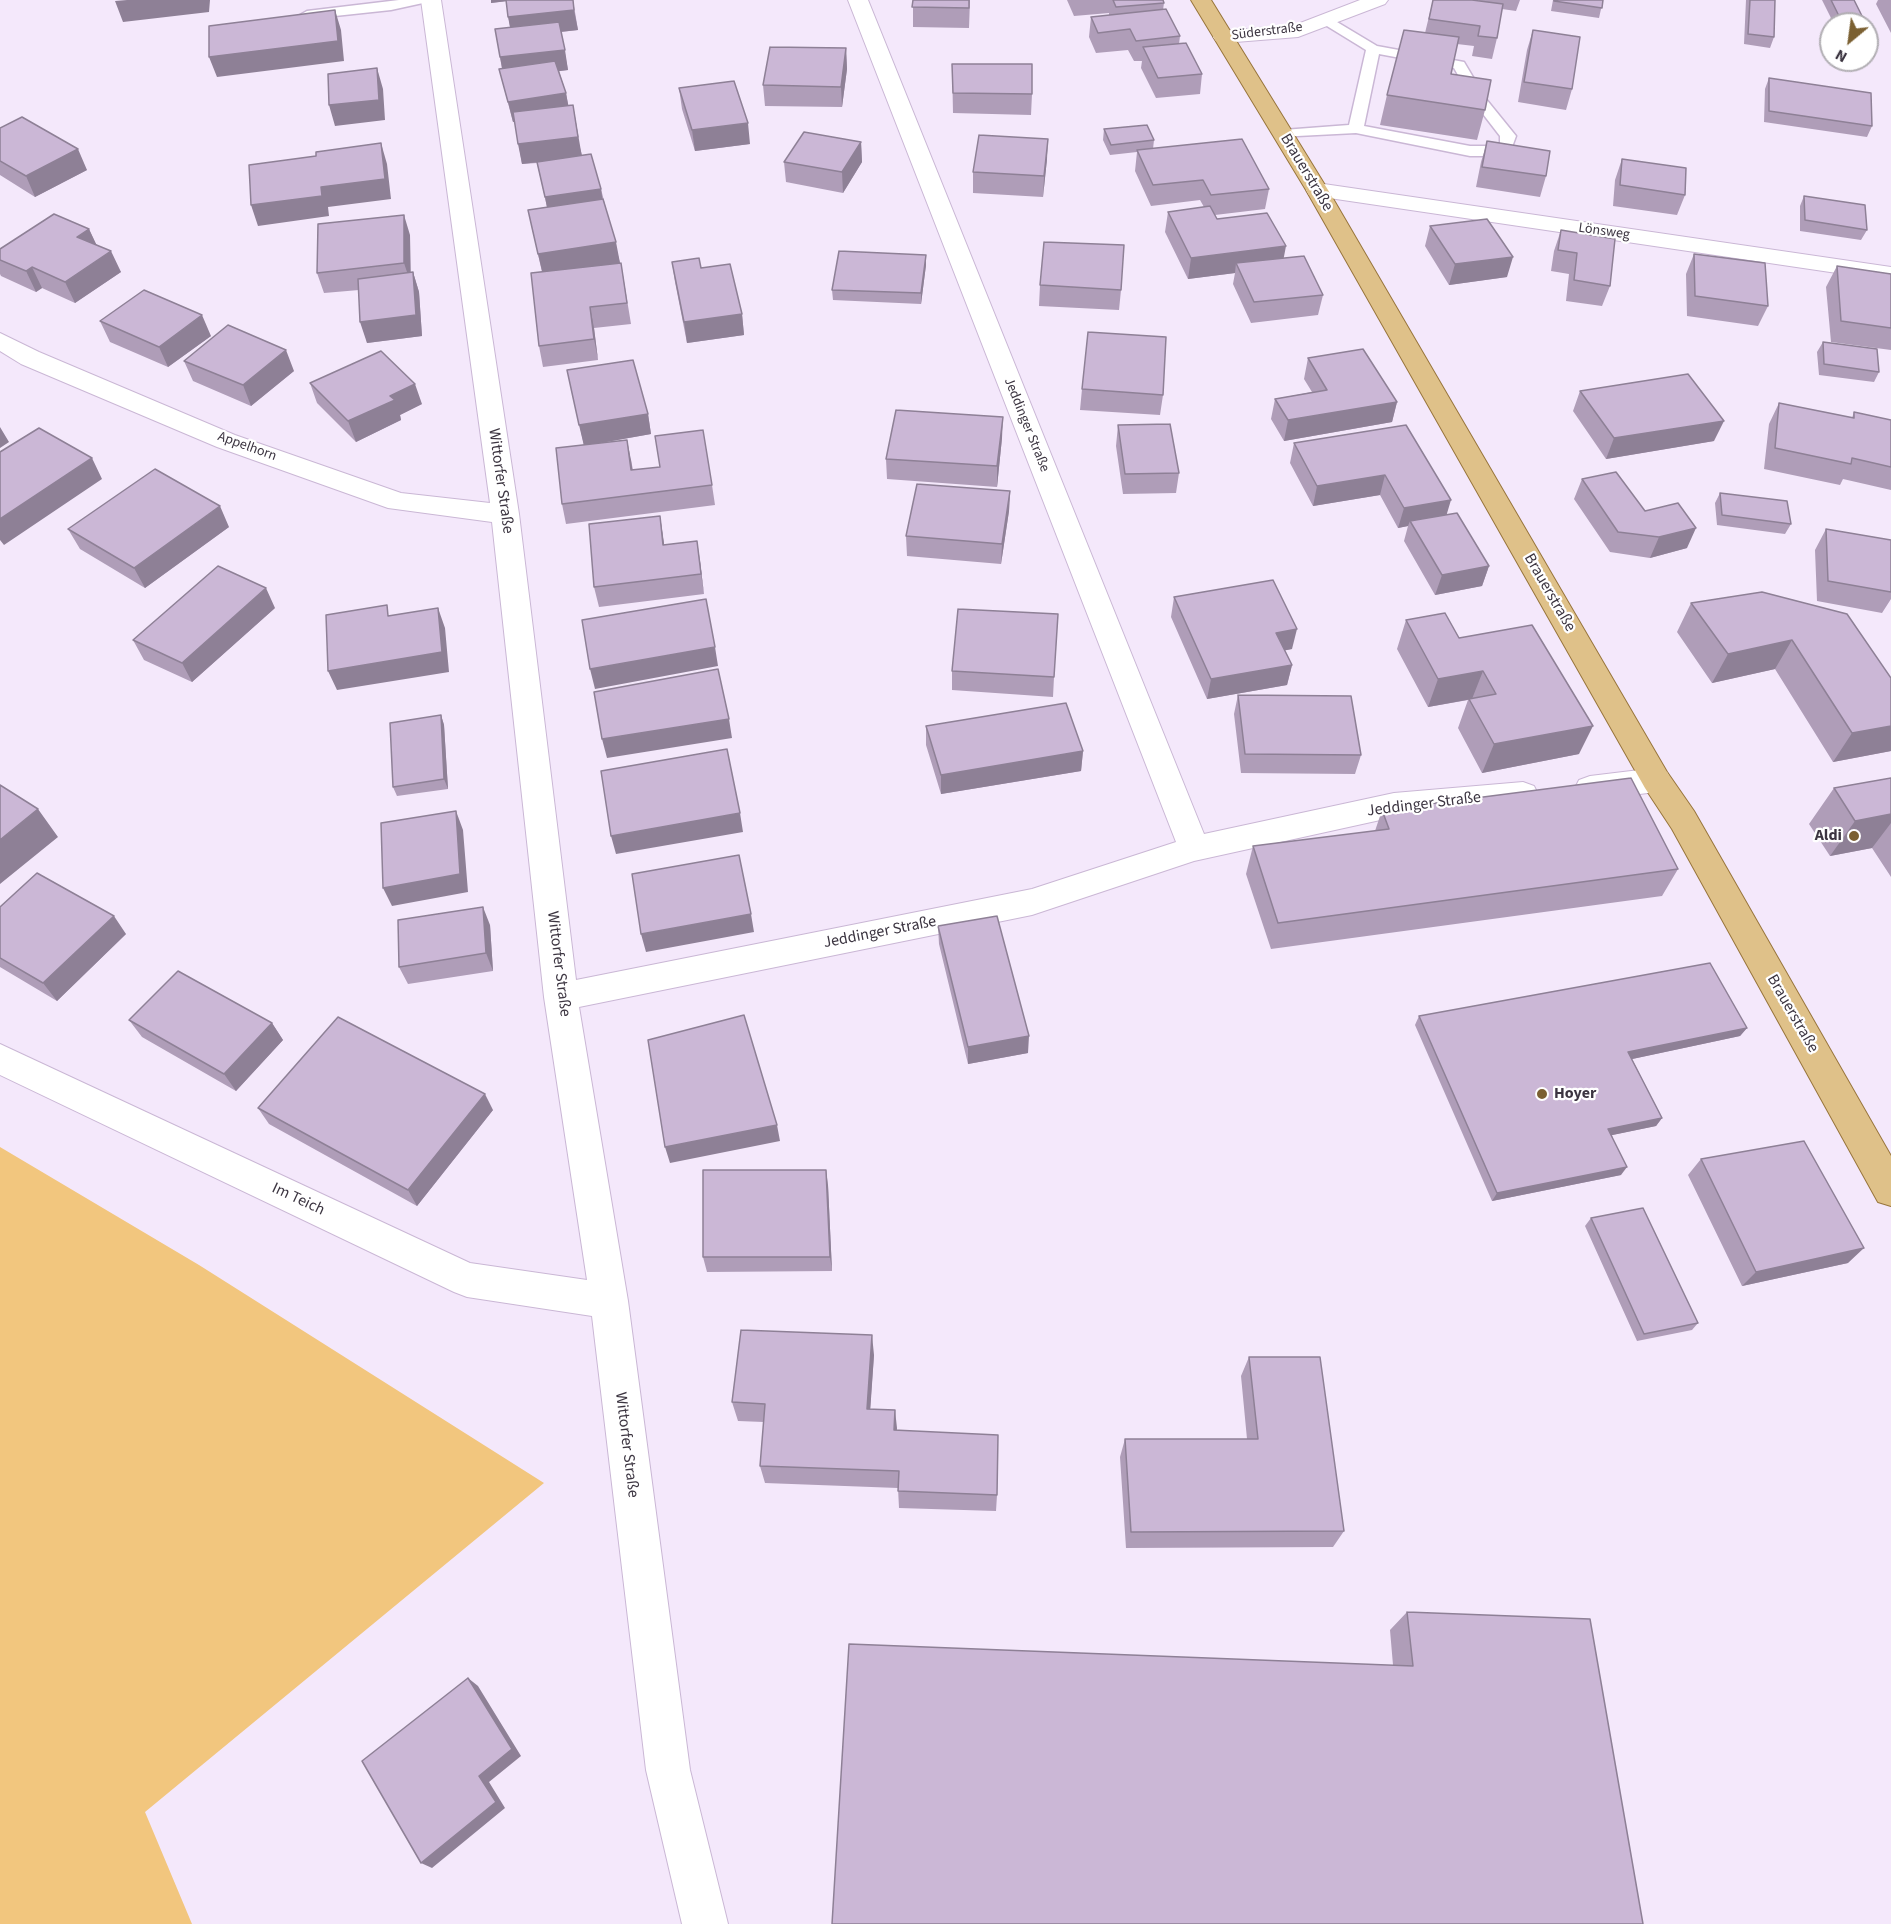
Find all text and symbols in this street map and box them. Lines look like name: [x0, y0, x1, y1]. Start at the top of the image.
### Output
north arrow: [1819, 12, 1879, 72]
street label: Süderstraße: [1230, 19, 1304, 45]
text: N: [1831, 44, 1851, 68]
street label: Brauerstraße: [1275, 131, 1337, 215]
street label: Lönsweg: [1577, 220, 1631, 244]
street label: Jeddinger Straße: [999, 375, 1053, 475]
street label: Wittorfer Straße: [483, 427, 517, 535]
street label: Appelhorn: [215, 429, 279, 465]
street label: Brauerstraße: [1519, 551, 1579, 635]
street label: Jeddinger Straße: [1366, 788, 1482, 822]
place label: Aldi: [1815, 826, 1842, 846]
marker: Aldi: [1847, 829, 1861, 843]
street label: Wittorfer Straße: [542, 910, 574, 1018]
street label: Jeddinger Straße: [822, 913, 938, 953]
street label: Brauerstraße: [1762, 972, 1822, 1056]
place label: Hoyer: [1554, 1084, 1596, 1104]
marker: Hoyer: [1535, 1087, 1549, 1101]
street label: Im Teich: [269, 1179, 327, 1221]
street label: Wittorfer Straße: [610, 1391, 642, 1499]

